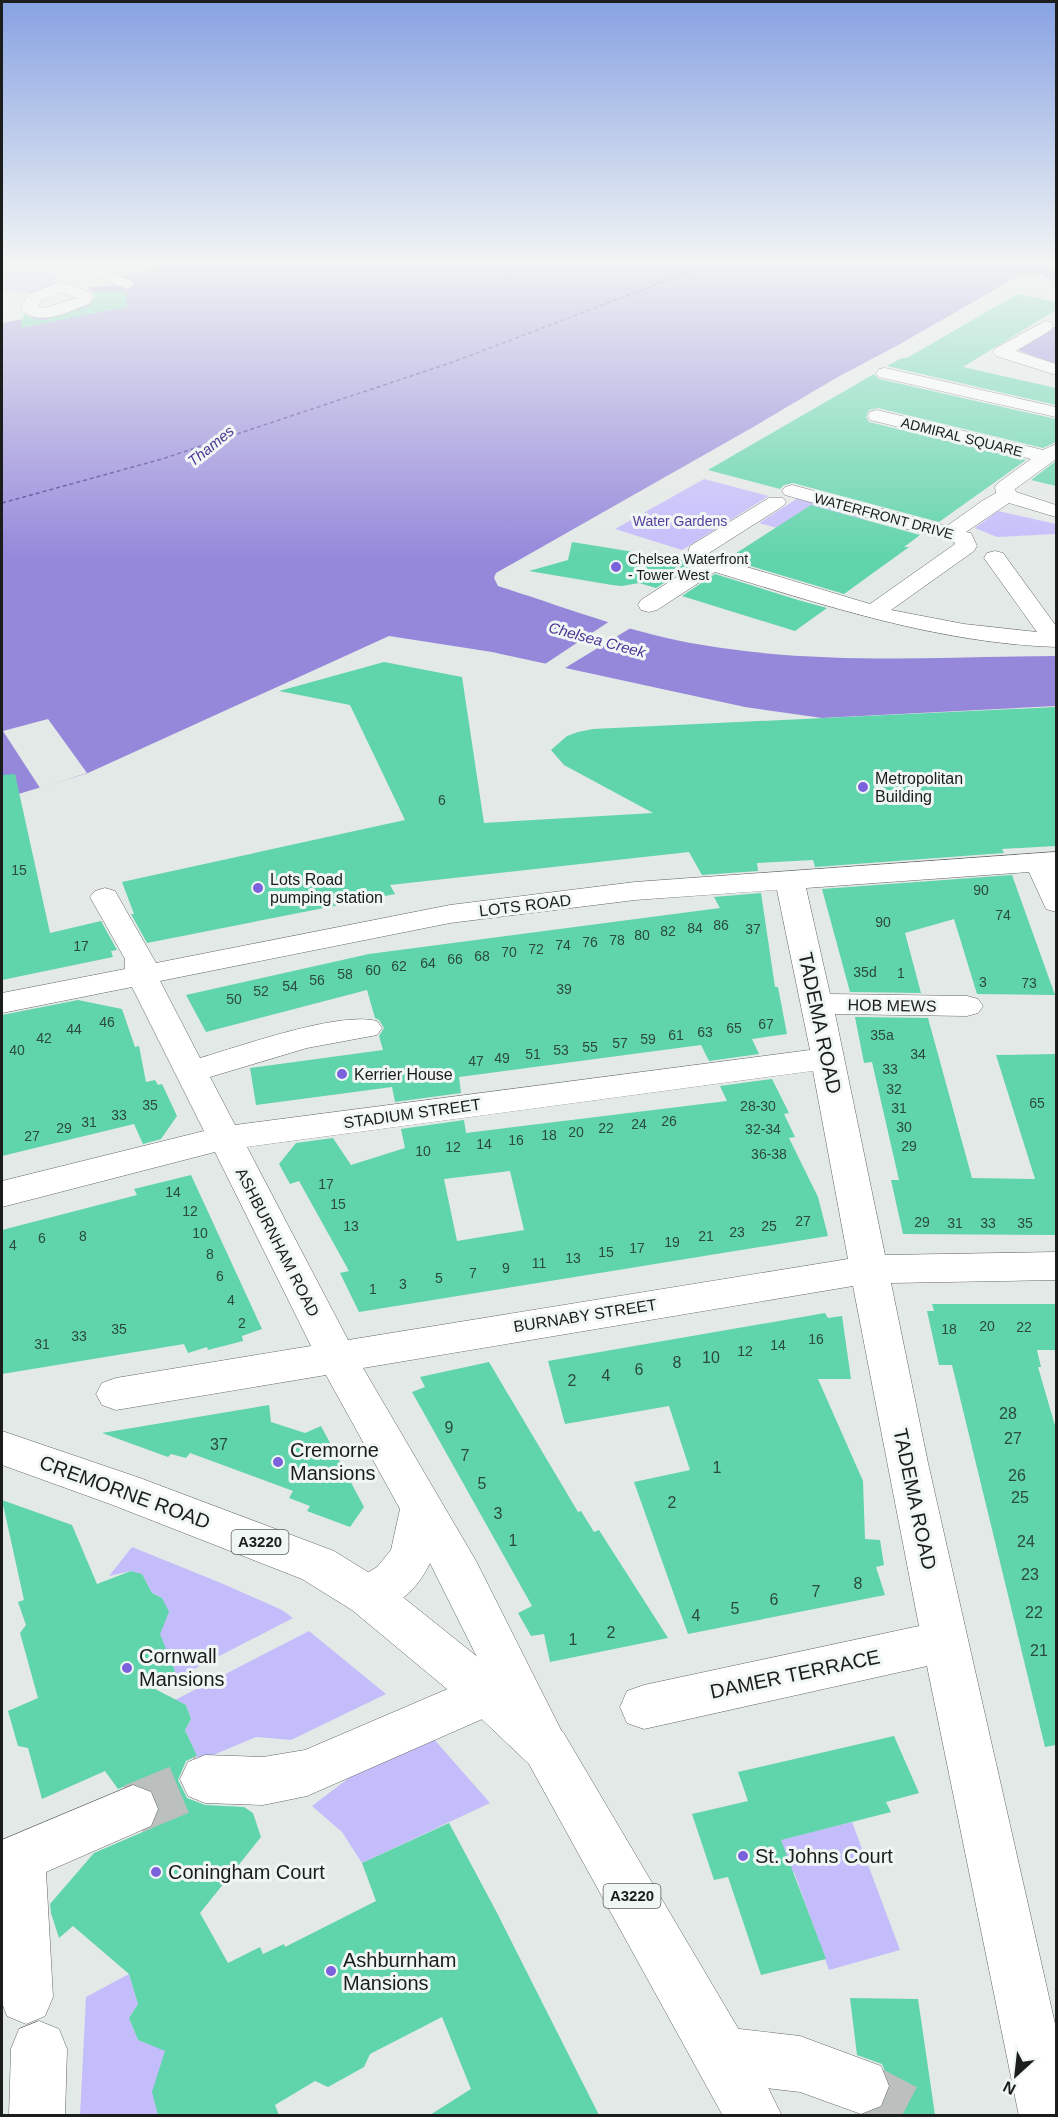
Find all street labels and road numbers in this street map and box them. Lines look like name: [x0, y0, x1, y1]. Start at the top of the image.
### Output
street label: ADMIRAL SQUARE: [900, 414, 1024, 460]
street label: WATERFRONT DRIVE: [813, 490, 955, 542]
street label: LOTS ROAD: [478, 891, 572, 920]
street label: TADEMA ROAD: [794, 950, 846, 1096]
street label: HOB MEWS: [847, 996, 937, 1015]
street label: STADIUM STREET: [342, 1095, 482, 1132]
street label: ASHBURNHAM ROAD: [233, 1165, 322, 1319]
street label: BURNABY STREET: [512, 1296, 658, 1335]
street label: TADEMA ROAD: [889, 1426, 941, 1572]
street label: CREMORNE ROAD: [37, 1451, 213, 1533]
road number: A3220: [232, 1530, 288, 1554]
street label: DAMER TERRACE: [708, 1645, 882, 1703]
road number: A3220: [604, 1884, 660, 1908]

